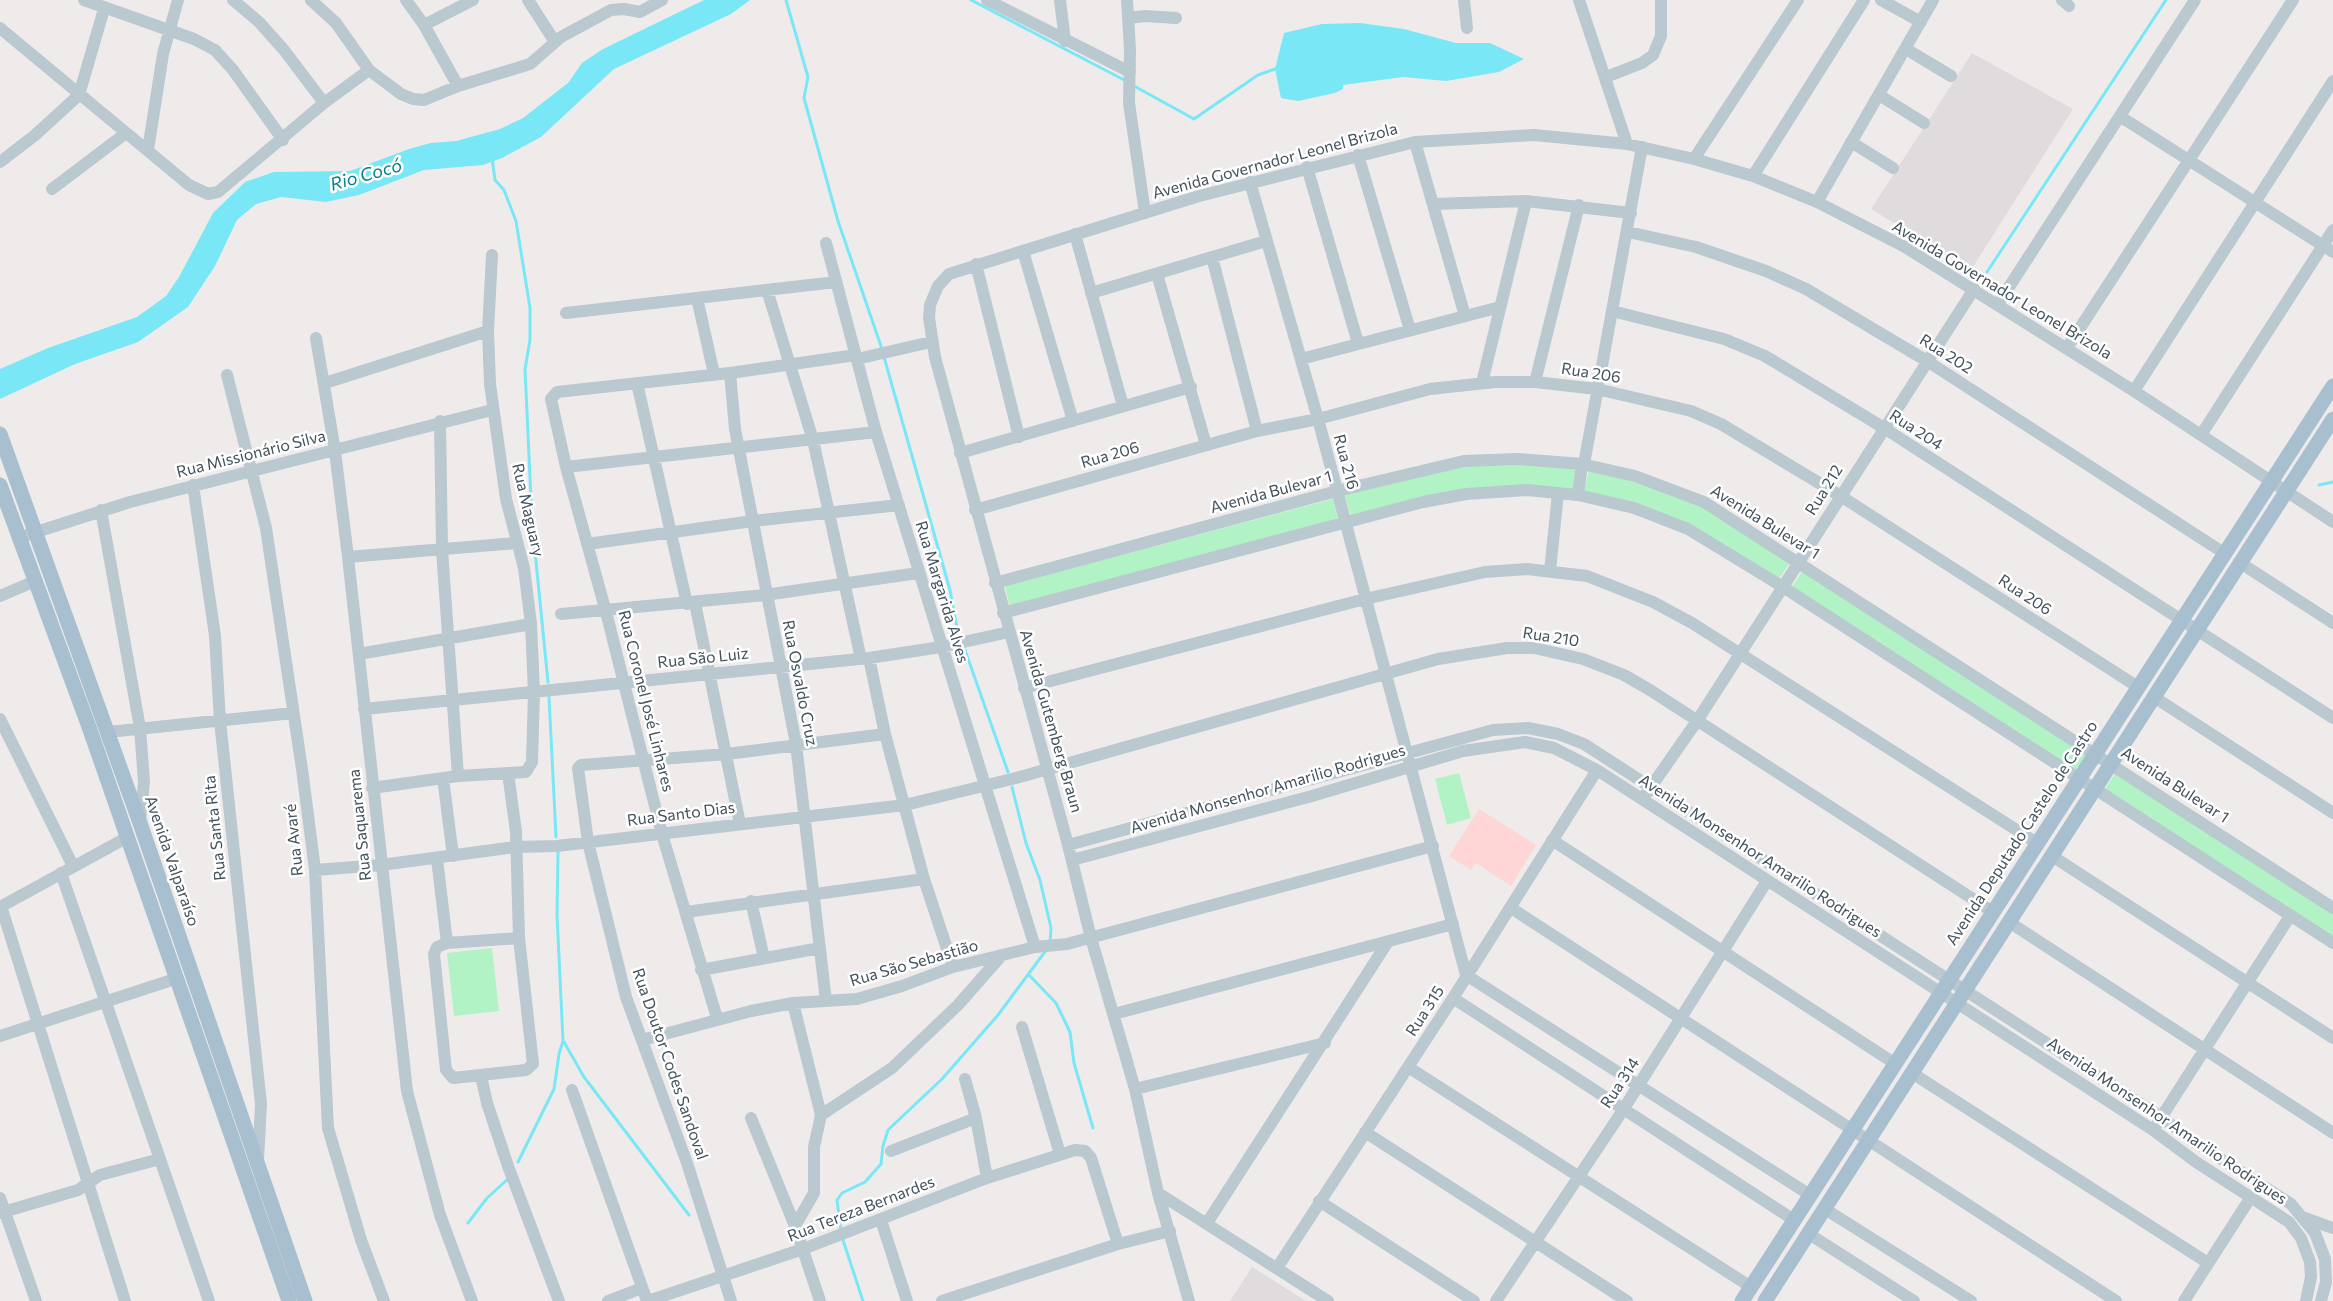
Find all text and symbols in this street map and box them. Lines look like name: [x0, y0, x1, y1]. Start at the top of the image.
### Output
street label: Avenida Governador Leonel Brizola: [1150, 119, 1400, 203]
water label: Rio Cocó: [328, 154, 404, 196]
street label: Avenida Governador Leonel Brizola: [1889, 217, 2115, 363]
street label: Rua 202: [1916, 330, 1976, 378]
street label: Rua 206: [1560, 359, 1622, 387]
street label: Rua 204: [1886, 406, 1946, 454]
street label: Rua Missionário Silva: [174, 426, 328, 482]
street label: Rua 216: [1329, 432, 1363, 492]
street label: Rua 206: [1079, 438, 1141, 472]
street label: Rua Maguary: [508, 461, 548, 559]
street label: Rua 212: [1801, 461, 1847, 519]
street label: Avenida Bulevar 1: [1208, 467, 1334, 517]
street label: Avenida Bulevar 1: [1707, 481, 1823, 563]
street label: Rua Margarida Alves: [911, 519, 973, 665]
street label: Rua 206: [1995, 571, 2055, 619]
street label: Rua Coronel José Linhares: [614, 608, 678, 794]
street label: Rua Osvaldo Cruz: [778, 618, 822, 748]
street label: Rua 210: [1521, 623, 1581, 651]
street label: Avenida Gutemberg Braun: [1016, 627, 1086, 815]
street label: Rua São Luiz: [657, 644, 749, 672]
street label: Avenida Deputado Castelo de Castro: [1942, 717, 2102, 949]
street label: Avenida Monsenhor Amarilio Rodrigues: [1128, 740, 1408, 838]
street label: Avenida Bulevar 1: [2117, 743, 2233, 827]
street label: Rua Saquarema: [345, 768, 375, 882]
street label: Avenida Monsenhor Amarilio Rodrigues: [1635, 770, 1885, 942]
street label: Rua Santa Rita: [200, 774, 230, 882]
street label: Avenida Valparaíso: [141, 793, 203, 929]
street label: Rua Santo Dias: [626, 798, 736, 830]
street label: Rua Avaré: [281, 803, 307, 877]
street label: Rua São Sebastião: [848, 935, 980, 991]
street label: Rua Doutor Codes Sandoval: [628, 966, 712, 1162]
street label: Rua 315: [1402, 982, 1448, 1040]
street label: Avenida Monsenhor Amarilio Rodrigues: [2043, 1033, 2291, 1209]
street label: Rua 314: [1597, 1054, 1643, 1112]
street label: Rua Tereza Bernardes: [785, 1172, 937, 1246]

